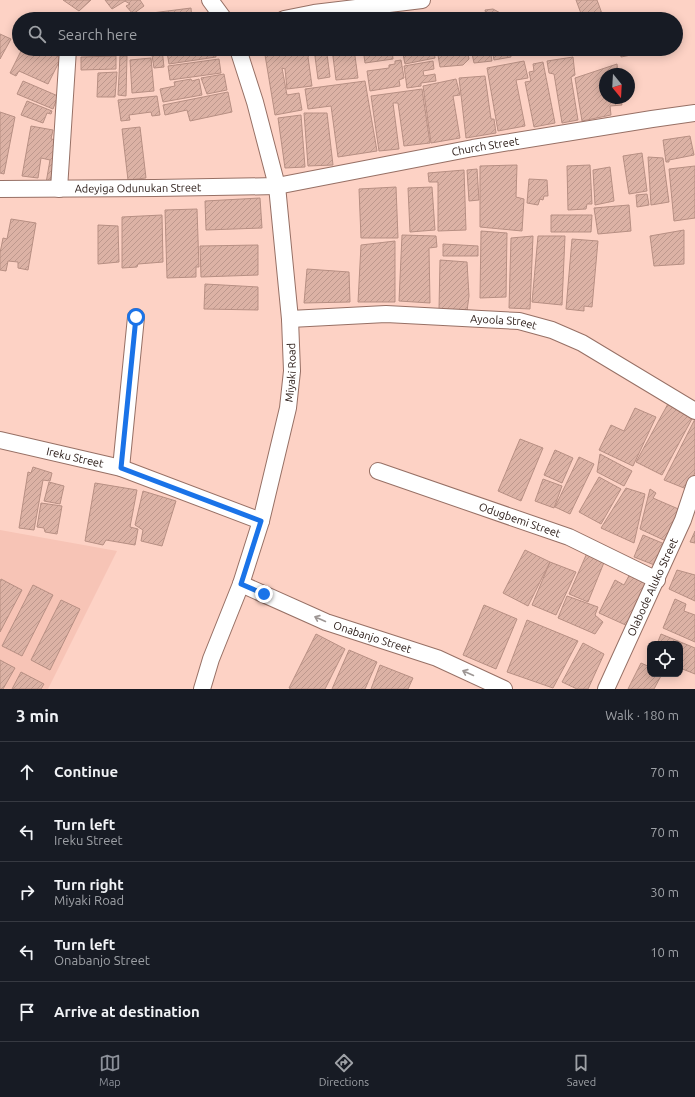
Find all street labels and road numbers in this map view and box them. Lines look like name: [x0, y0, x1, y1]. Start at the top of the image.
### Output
street label: Church Street: [451, 135, 520, 158]
street label: Adeyiga Odunukan Street: [75, 181, 202, 195]
street label: Ayoola Street: [470, 312, 539, 332]
street label: Miyaki Road: [283, 343, 298, 403]
street label: Ireku Street: [45, 445, 105, 470]
street label: Odugbemi Street: [477, 500, 563, 540]
street label: Olabode Aluko Street: [625, 536, 680, 638]
street label: Onabanjo Street: [332, 619, 414, 656]

